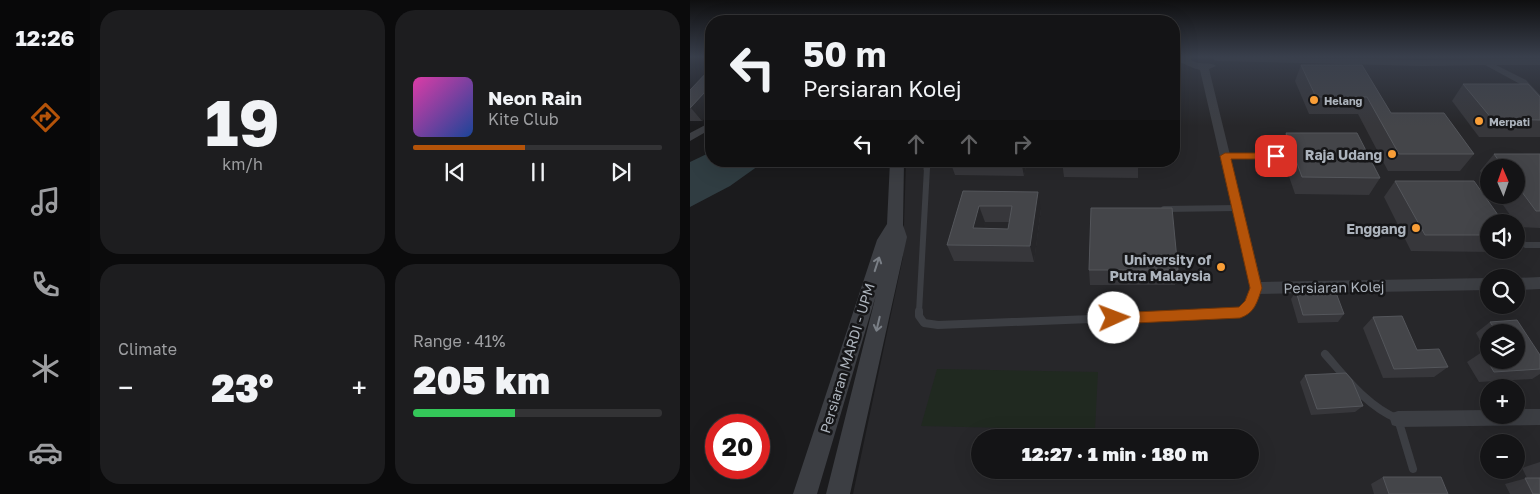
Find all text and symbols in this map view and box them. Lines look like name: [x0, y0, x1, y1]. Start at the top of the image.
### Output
text: 12:26: [15, 24, 75, 51]
text: 50 m: [803, 33, 886, 75]
icon: left: [720, 35, 785, 100]
text: Persiaran Kolej: [803, 75, 962, 102]
text: 19: [205, 82, 280, 160]
text: Neon Rain: [488, 86, 582, 109]
marker: Helang: [1308, 94, 1320, 106]
place label: Helang: [1324, 94, 1363, 107]
icon: directions: [28, 100, 63, 135]
text: Kite Club: [488, 109, 559, 129]
marker: Merpati: [1473, 115, 1485, 127]
place label: Merpati: [1489, 115, 1530, 128]
icon: left: [849, 130, 877, 158]
icon: ahead: [902, 130, 930, 158]
icon: ahead: [955, 130, 983, 158]
icon: right: [1008, 130, 1036, 158]
pin: [1255, 135, 1297, 177]
icon: arrive: [1262, 142, 1290, 170]
place label: Raja Udang: [1305, 146, 1382, 163]
marker: Raja Udang: [1386, 148, 1398, 160]
text: km/h: [222, 154, 263, 174]
icon: previous: [441, 158, 469, 186]
icon: pause: [524, 158, 552, 186]
icon: next: [607, 158, 635, 186]
north arrow: [1480, 159, 1525, 204]
map controls: [1480, 159, 1525, 479]
icon: music: [28, 184, 63, 219]
button: sound: [1480, 214, 1525, 259]
place label: Enggang: [1346, 220, 1406, 237]
marker: Enggang: [1410, 222, 1422, 234]
place label: University of Putra Malaysia: [1110, 251, 1212, 284]
one-way arrow: [873, 256, 882, 272]
marker: University of Putra Malaysia: [1215, 261, 1227, 273]
icon: phone: [28, 267, 63, 302]
button: search: [1480, 269, 1525, 314]
street label: Persiaran Kolej: [1283, 278, 1385, 296]
street label: Persiaran MARDI - UPM: [816, 281, 878, 435]
position arrow: [1087, 291, 1139, 343]
one-way arrow: [873, 315, 882, 331]
button: layers: [1480, 324, 1525, 369]
text: Range · 41%: [413, 331, 505, 351]
text: Climate: [118, 339, 177, 359]
icon: climate: [28, 351, 63, 386]
text: 205 km: [413, 357, 550, 402]
text: 23°: [211, 365, 274, 410]
text: −: [118, 371, 133, 404]
text: +: [352, 371, 367, 404]
button: +: [1480, 379, 1525, 424]
speed limit sign: 20: [705, 414, 770, 479]
button: −: [1480, 434, 1525, 479]
icon: car: [28, 435, 63, 470]
text: 12:27 · 1 min · 180 m: [1022, 442, 1208, 465]

